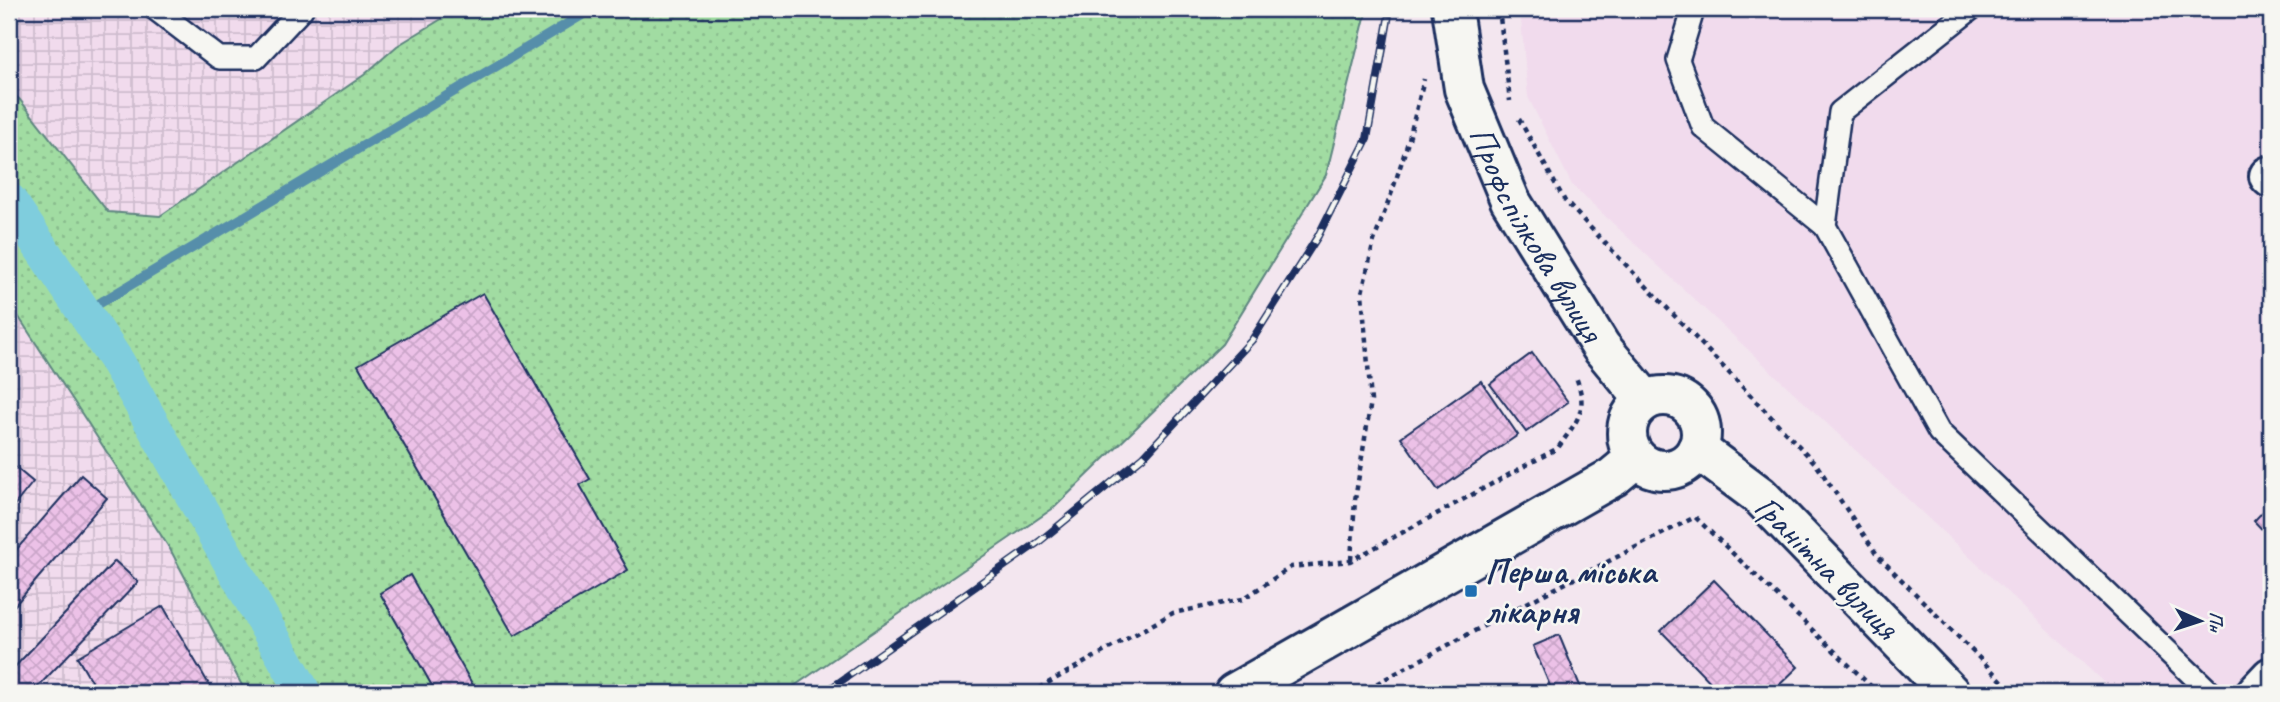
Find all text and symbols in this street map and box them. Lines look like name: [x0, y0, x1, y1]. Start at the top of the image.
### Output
street label: Профспілкова вулиця: [1459, 119, 1615, 351]
street label: Гранітна вулиця: [1745, 485, 1910, 650]
place label: Перша міська лікарня: [1485, 549, 1659, 634]
marker: Перша міська лікарня: [1463, 583, 1479, 599]
north arrow: [2164, 586, 2234, 656]
text: Пн: [2203, 611, 2228, 634]

